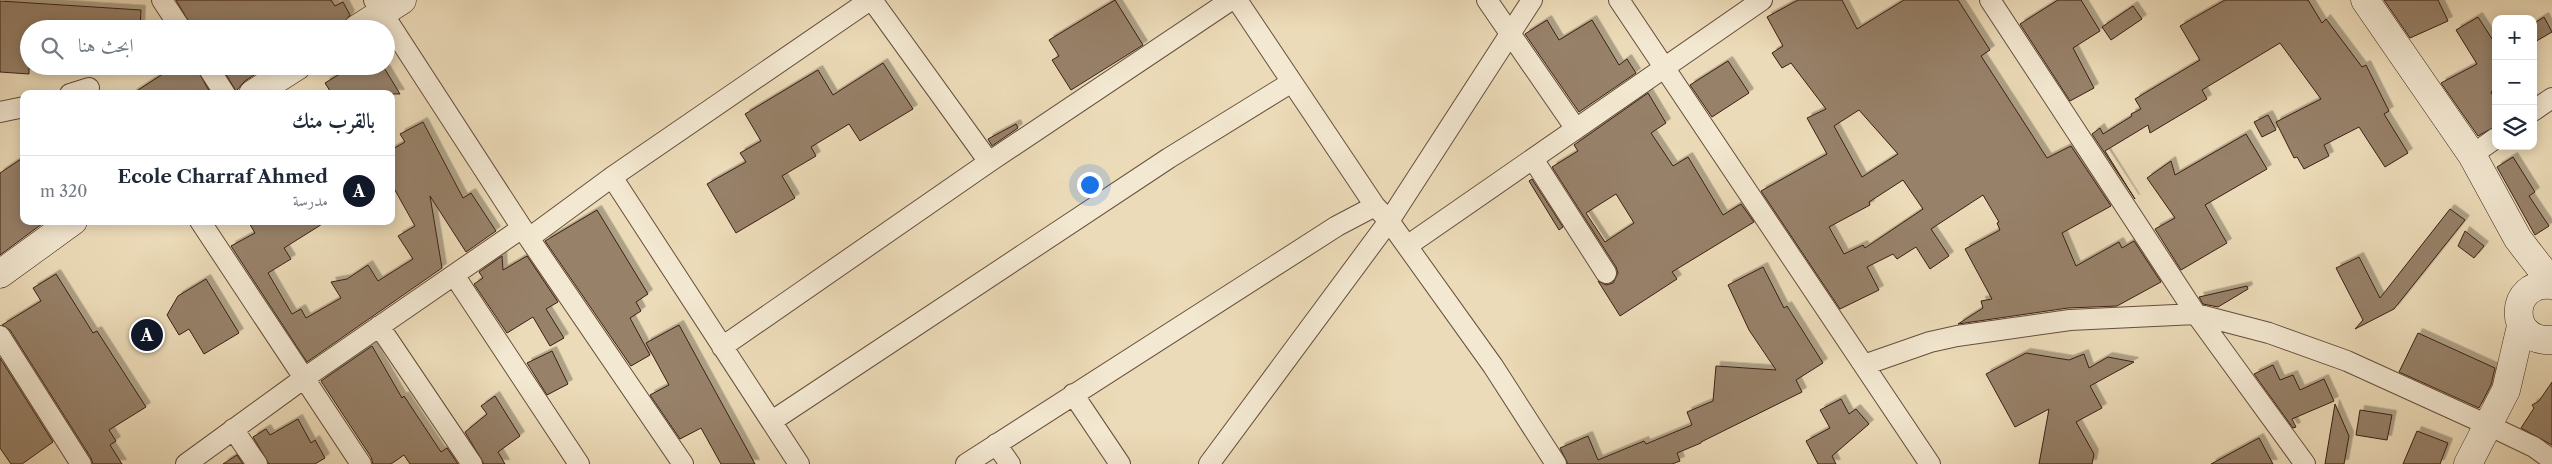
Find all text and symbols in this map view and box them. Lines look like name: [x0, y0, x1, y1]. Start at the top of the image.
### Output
map controls: [2492, 15, 2537, 150]
button: +: [2492, 15, 2537, 60]
search box: [20, 20, 395, 75]
icon: search: [38, 34, 66, 62]
text: ابحث هنا: [78, 34, 134, 57]
button: −: [2492, 60, 2537, 105]
button: layers: [2492, 105, 2537, 150]
text: بالقرب منك: [292, 108, 375, 133]
text: Ecole Charraf Ahmed: [118, 165, 328, 188]
your location: [1077, 172, 1103, 198]
text: 320 m: [40, 181, 87, 201]
text: A: [353, 181, 365, 201]
text: مدرسة: [293, 190, 328, 210]
pin: A: [131, 316, 163, 354]

